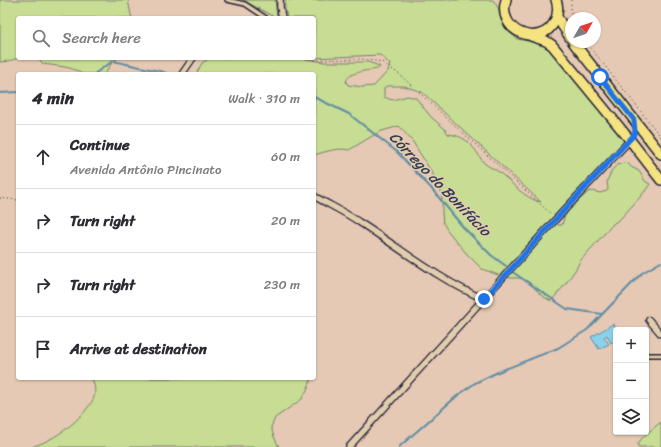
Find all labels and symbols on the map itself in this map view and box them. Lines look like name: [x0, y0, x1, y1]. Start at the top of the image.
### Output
north arrow: [565, 12, 601, 48]
route start: [591, 68, 609, 86]
water label: Córrego do Bonifácio: [383, 125, 498, 244]
route end: [475, 290, 493, 308]

